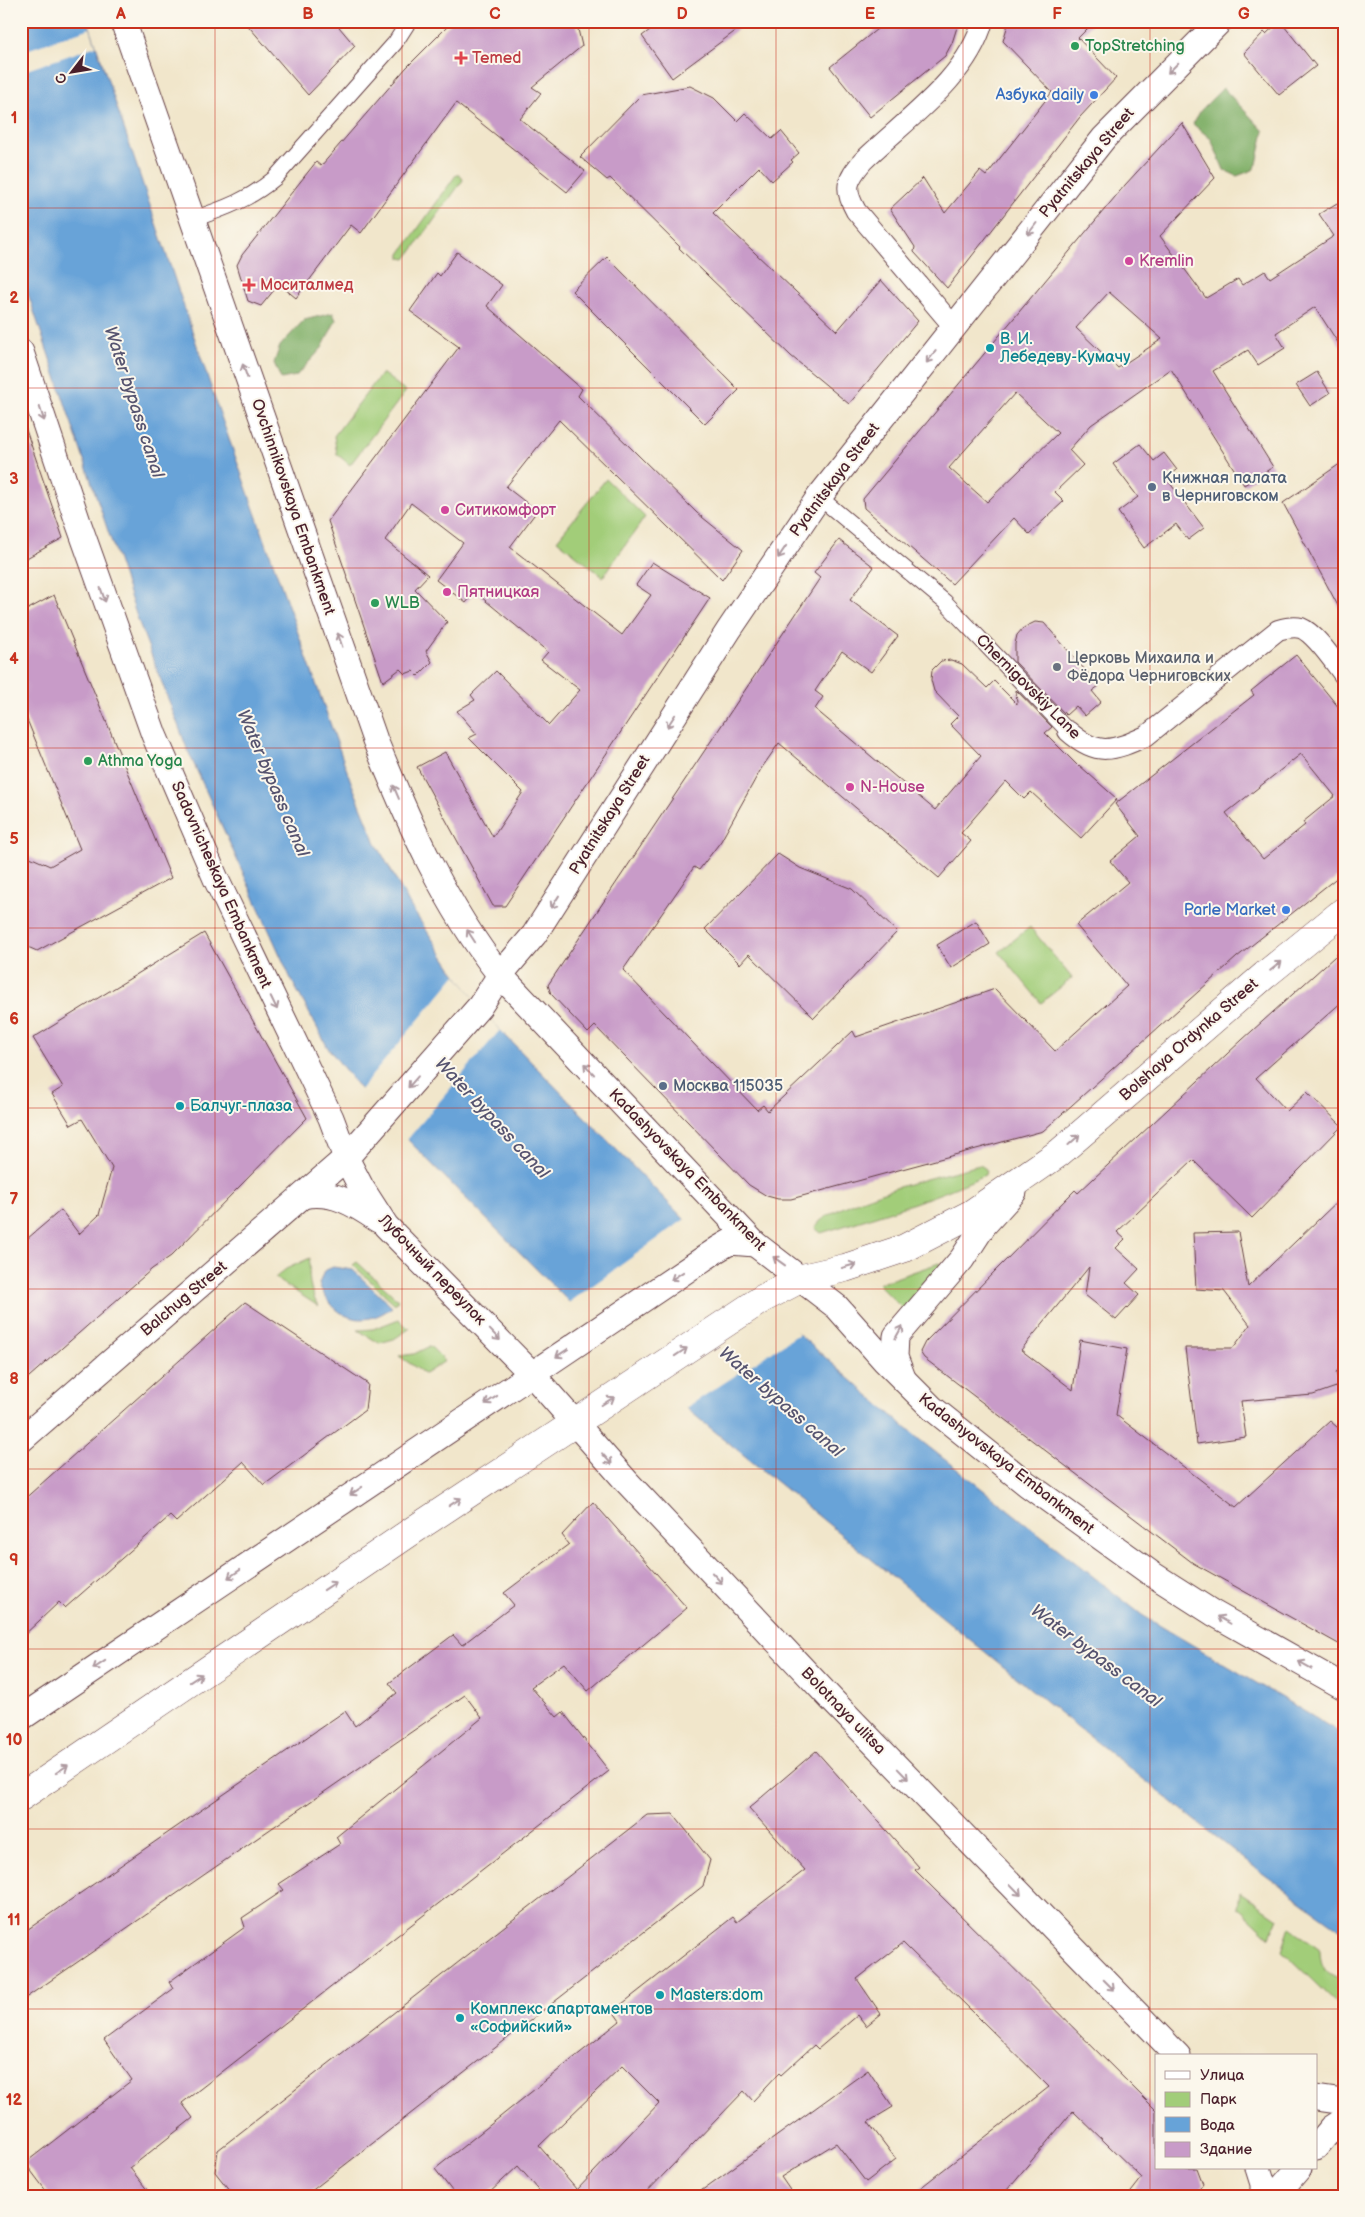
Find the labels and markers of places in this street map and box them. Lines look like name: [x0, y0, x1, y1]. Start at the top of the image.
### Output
place label: TopStretching: [1085, 37, 1185, 56]
marker: TopStretching: [1069, 40, 1081, 52]
place label: Temed: [472, 49, 521, 68]
marker: Temed: [454, 51, 468, 65]
place label: Азбука daily: [995, 86, 1085, 105]
marker: Азбука daily: [1088, 89, 1100, 101]
place label: Kremlin: [1139, 252, 1194, 271]
marker: Kremlin: [1123, 255, 1135, 267]
place label: Моситалмед: [260, 276, 354, 295]
marker: Моситалмед: [242, 278, 256, 292]
place label: В. И. Лебедеву-Кумачу: [999, 330, 1131, 367]
marker: В. И. Лебедеву-Кумачу: [984, 342, 996, 354]
place label: Книжная палата в Черниговском: [1162, 469, 1288, 506]
marker: Книжная палата в Черниговском: [1146, 481, 1158, 493]
place label: Ситикомфорт: [455, 501, 557, 520]
marker: Ситикомфорт: [439, 504, 451, 516]
place label: Пятницкая: [457, 583, 539, 602]
marker: Пятницкая: [441, 586, 453, 598]
place label: WLB: [385, 594, 420, 613]
marker: WLB: [369, 597, 381, 609]
place label: Церковь Михаила и Фёдора Черниговских: [1067, 649, 1231, 686]
marker: Церковь Михаила и Фёдора Черниговских: [1051, 661, 1063, 673]
place label: Athma Yoga: [98, 752, 183, 771]
marker: Athma Yoga: [82, 755, 94, 767]
place label: N-House: [860, 778, 925, 797]
marker: N-House: [844, 781, 856, 793]
place label: Parle Market: [1184, 901, 1276, 920]
marker: Parle Market: [1280, 904, 1292, 916]
place label: Москва 115035: [673, 1077, 783, 1096]
marker: Москва 115035: [657, 1080, 669, 1092]
place label: Балчуг-плаза: [190, 1097, 293, 1116]
marker: Балчуг-плаза: [174, 1100, 186, 1112]
place label: Masters:dom: [670, 1986, 763, 2005]
marker: Masters:dom: [654, 1989, 666, 2001]
place label: Комплекс апартаментов «Софийский»: [470, 2000, 653, 2037]
marker: Комплекс апартаментов «Софийский»: [454, 2012, 466, 2024]

